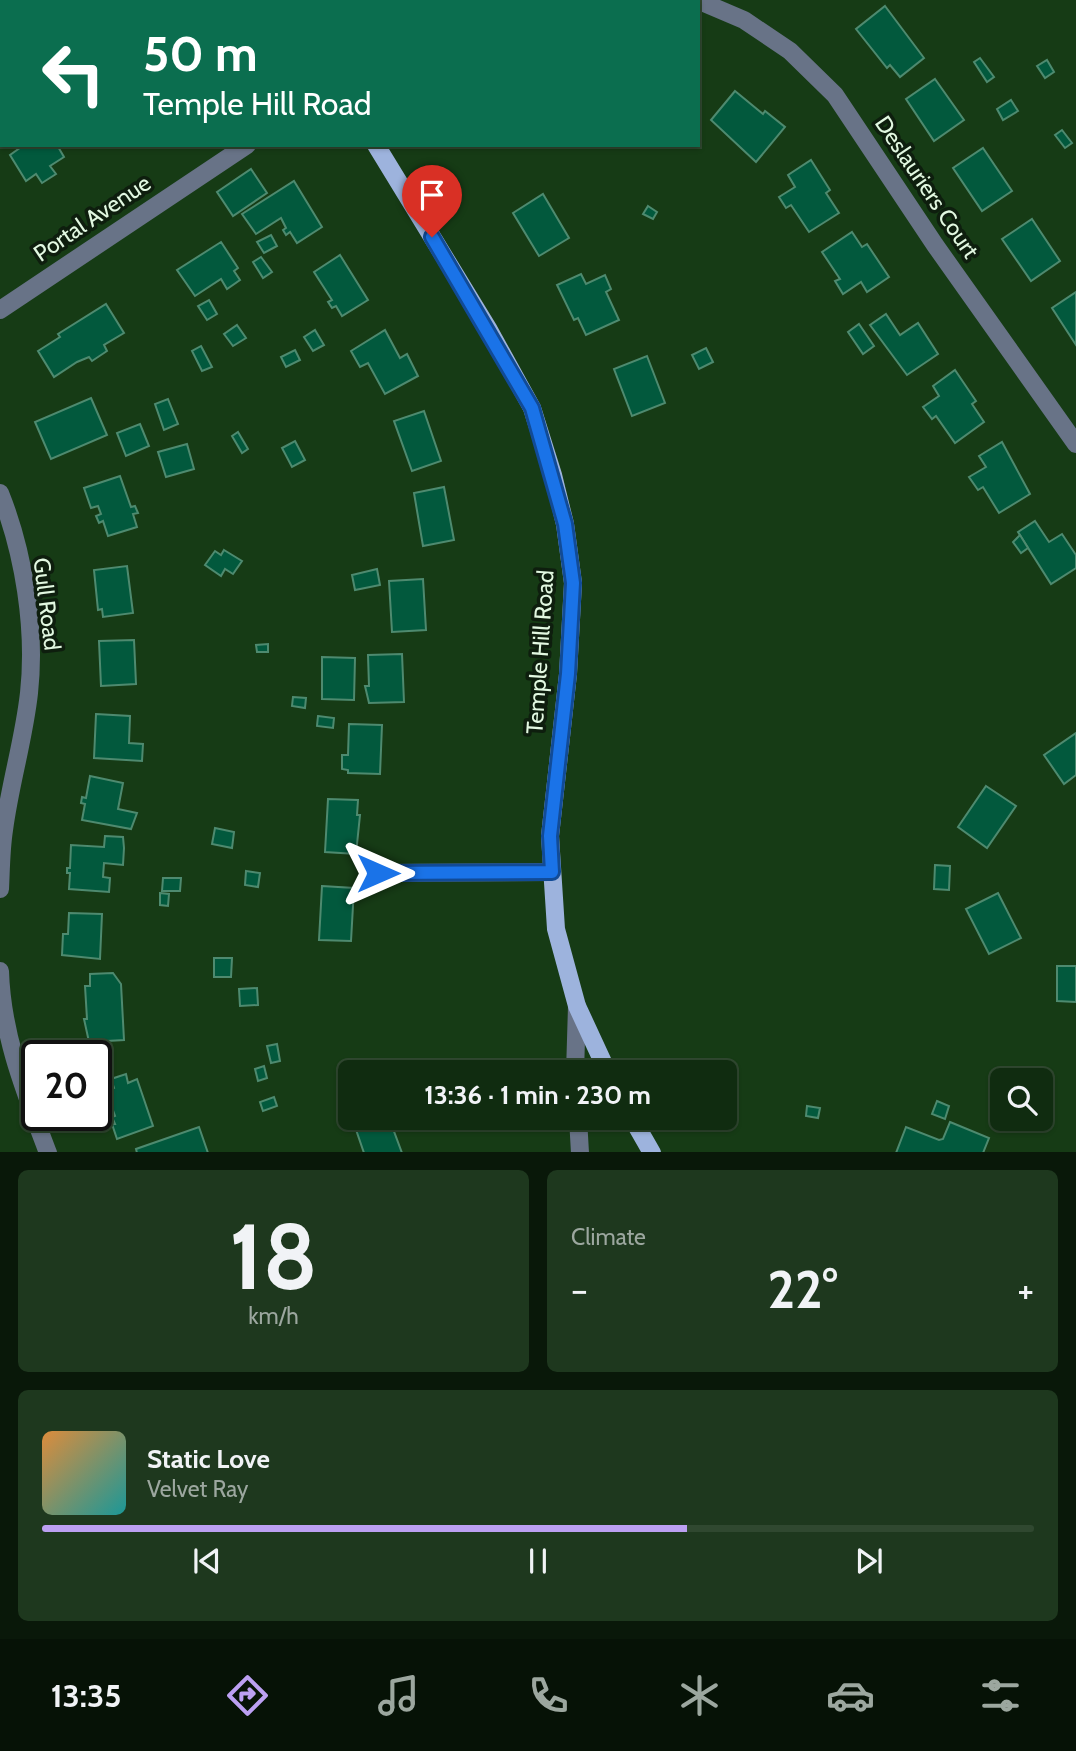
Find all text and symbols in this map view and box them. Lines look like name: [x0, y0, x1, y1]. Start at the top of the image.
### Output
text: 50 m: [143, 24, 258, 83]
icon: left: [28, 28, 119, 119]
text: Temple Hill Road: [143, 84, 372, 123]
street label: Deslauriers Court: [869, 110, 985, 264]
pin: [402, 165, 462, 237]
street label: Portal Avenue: [28, 168, 156, 267]
icon: arrive: [413, 176, 451, 214]
street label: Gull Road: [27, 556, 67, 652]
street label: Temple Hill Road: [520, 569, 560, 735]
position arrow: [341, 836, 415, 910]
speed limit sign: 20: [21, 1040, 112, 1131]
map controls: [990, 1068, 1053, 1131]
button: search: [990, 1068, 1053, 1131]
text: 13:36 · 1 min · 230 m: [424, 1079, 651, 1111]
text: 18: [229, 1201, 318, 1312]
text: Climate: [571, 1223, 646, 1251]
text: 22°: [767, 1258, 838, 1321]
text: −: [571, 1266, 588, 1313]
text: +: [1017, 1266, 1034, 1313]
text: km/h: [248, 1302, 299, 1330]
text: Static Love: [147, 1443, 270, 1475]
text: Velvet Ray: [147, 1475, 248, 1503]
icon: previous: [188, 1542, 226, 1580]
icon: pause: [519, 1542, 557, 1580]
icon: next: [850, 1542, 888, 1580]
icon: directions: [223, 1671, 272, 1720]
icon: music: [374, 1671, 423, 1720]
icon: phone: [524, 1671, 573, 1720]
icon: climate: [675, 1671, 724, 1720]
icon: car: [826, 1671, 875, 1720]
icon: filters: [976, 1671, 1025, 1720]
text: 13:35: [51, 1676, 121, 1715]

